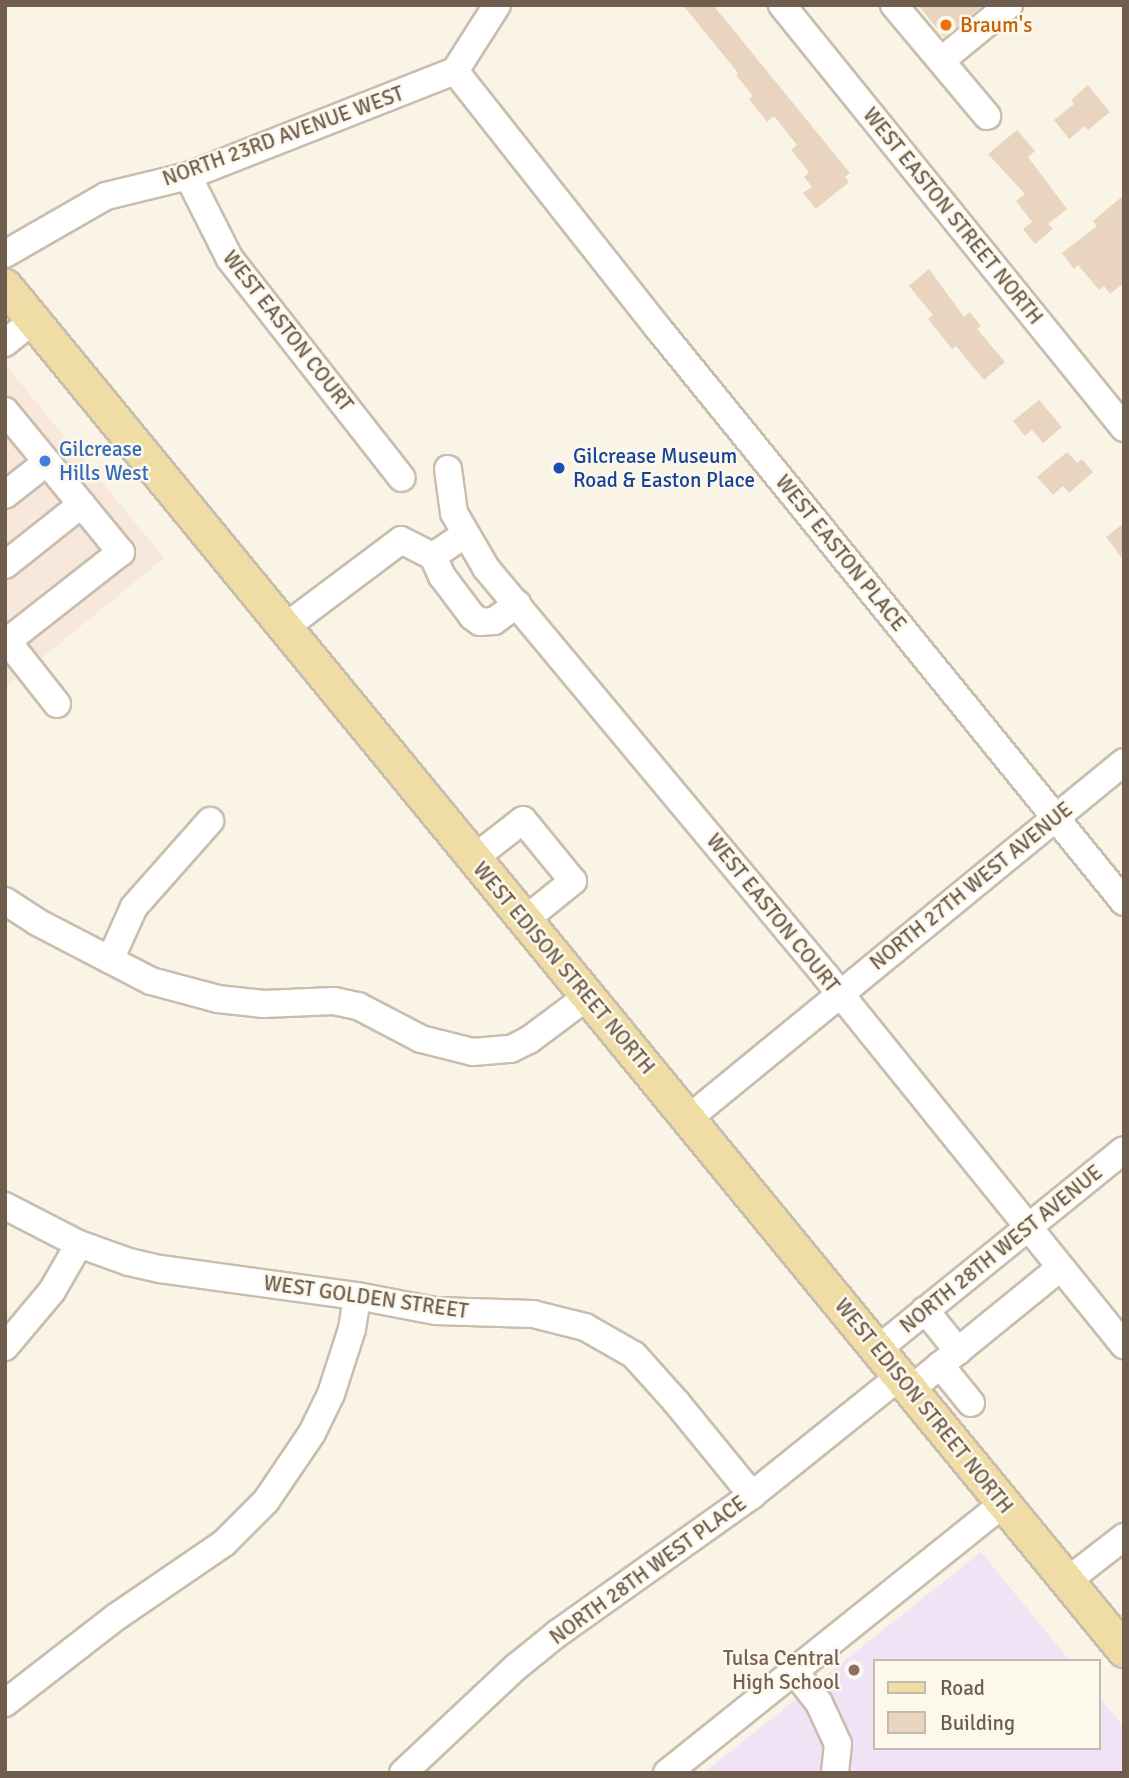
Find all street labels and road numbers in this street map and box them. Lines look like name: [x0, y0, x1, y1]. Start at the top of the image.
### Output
street label: NORTH 23RD AVENUE WEST: [159, 81, 407, 191]
street label: WEST EASTON STREET NORTH: [858, 102, 1048, 330]
street label: WEST EASTON COURT: [217, 246, 359, 416]
street label: WEST EASTON PLACE: [770, 470, 912, 636]
street label: NORTH 27TH WEST AVENUE: [865, 797, 1077, 975]
street label: WEST EASTON COURT: [701, 828, 845, 998]
street label: WEST EDISON STREET NORTH: [468, 857, 660, 1079]
street label: NORTH 28TH WEST AVENUE: [895, 1160, 1107, 1338]
street label: WEST GOLDEN STREET: [262, 1270, 470, 1324]
street label: WEST EDISON STREET NORTH: [829, 1293, 1019, 1519]
street label: NORTH 28TH WEST PLACE: [545, 1490, 751, 1650]

